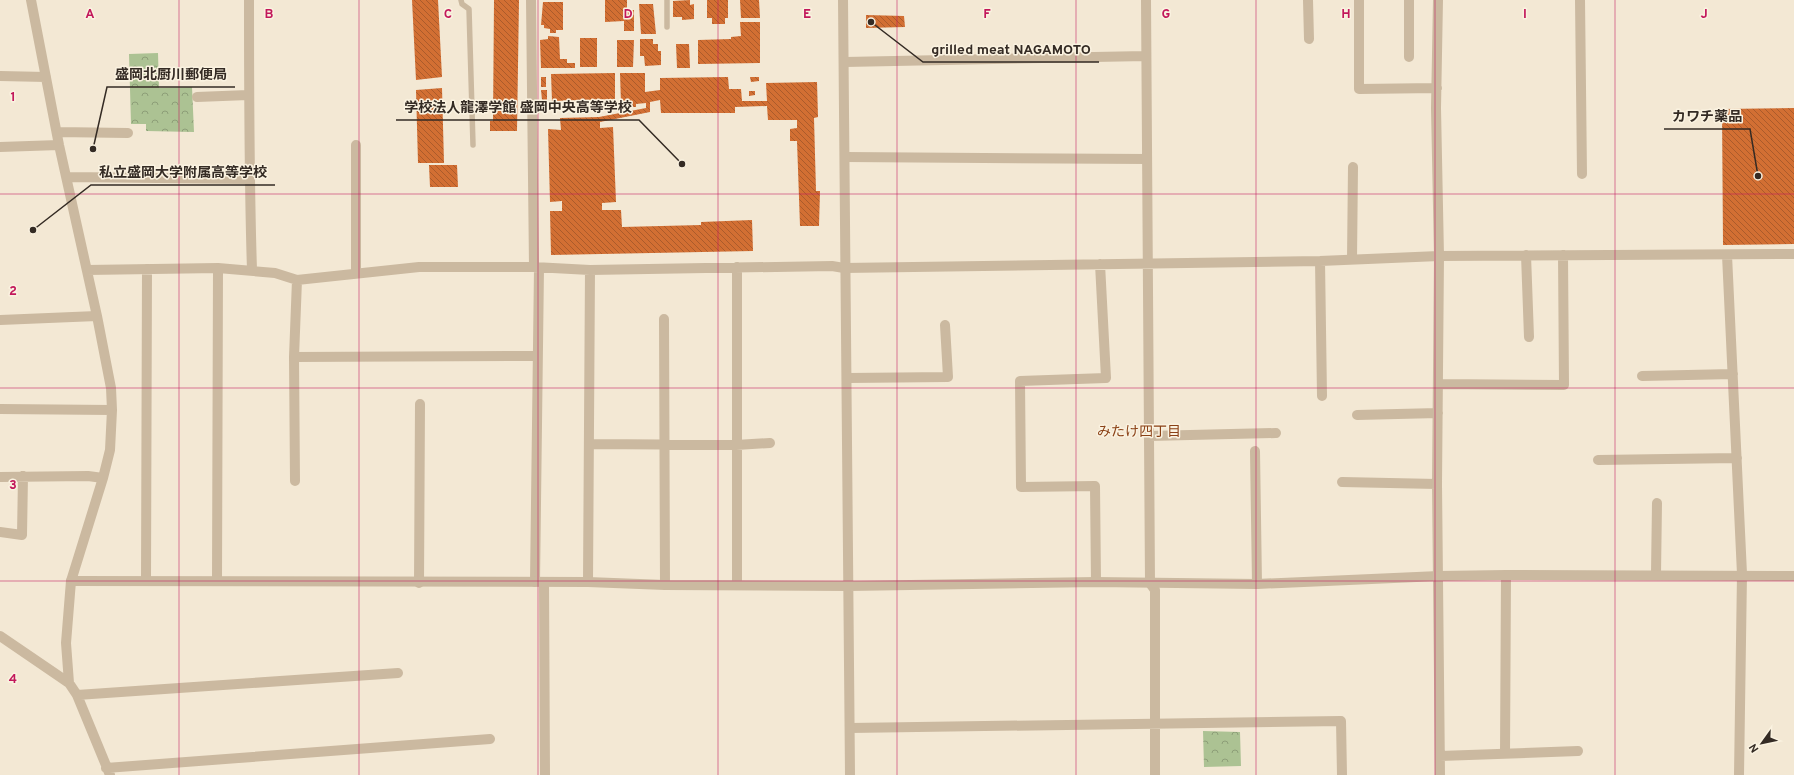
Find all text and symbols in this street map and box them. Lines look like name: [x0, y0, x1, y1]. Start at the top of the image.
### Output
text: A: [85, 7, 95, 23]
text: B: [265, 7, 274, 23]
text: C: [444, 7, 452, 23]
text: D: [623, 7, 633, 23]
text: E: [803, 7, 811, 23]
text: F: [983, 7, 991, 23]
text: G: [1162, 7, 1171, 23]
text: H: [1341, 7, 1351, 23]
text: I: [1523, 7, 1527, 23]
text: J: [1700, 7, 1708, 23]
callout: grilled meat NAGAMOTO: [923, 36, 1099, 62]
text: grilled meat NAGAMOTO: [931, 42, 1091, 59]
callout: 盛岡北厨川郵便局: [107, 61, 235, 87]
text: 盛岡北厨川郵便局: [115, 66, 227, 84]
text: 1: [10, 90, 16, 106]
callout: 学校法人龍澤学館 盛岡中央高等学校: [396, 94, 639, 120]
text: 学校法人龍澤学館 盛岡中央高等学校: [404, 99, 632, 117]
callout: カワチ薬品: [1664, 103, 1750, 129]
text: カワチ薬品: [1672, 109, 1742, 126]
callout: 私立盛岡大学附属高等学校: [91, 159, 275, 185]
text: 私立盛岡大学附属高等学校: [99, 164, 267, 182]
text: 2: [9, 284, 17, 300]
district label: みたけ四丁目: [1097, 424, 1181, 441]
text: 3: [9, 478, 17, 494]
text: 4: [9, 672, 17, 688]
north arrow: [1742, 723, 1782, 763]
text: N: [1746, 741, 1762, 755]

